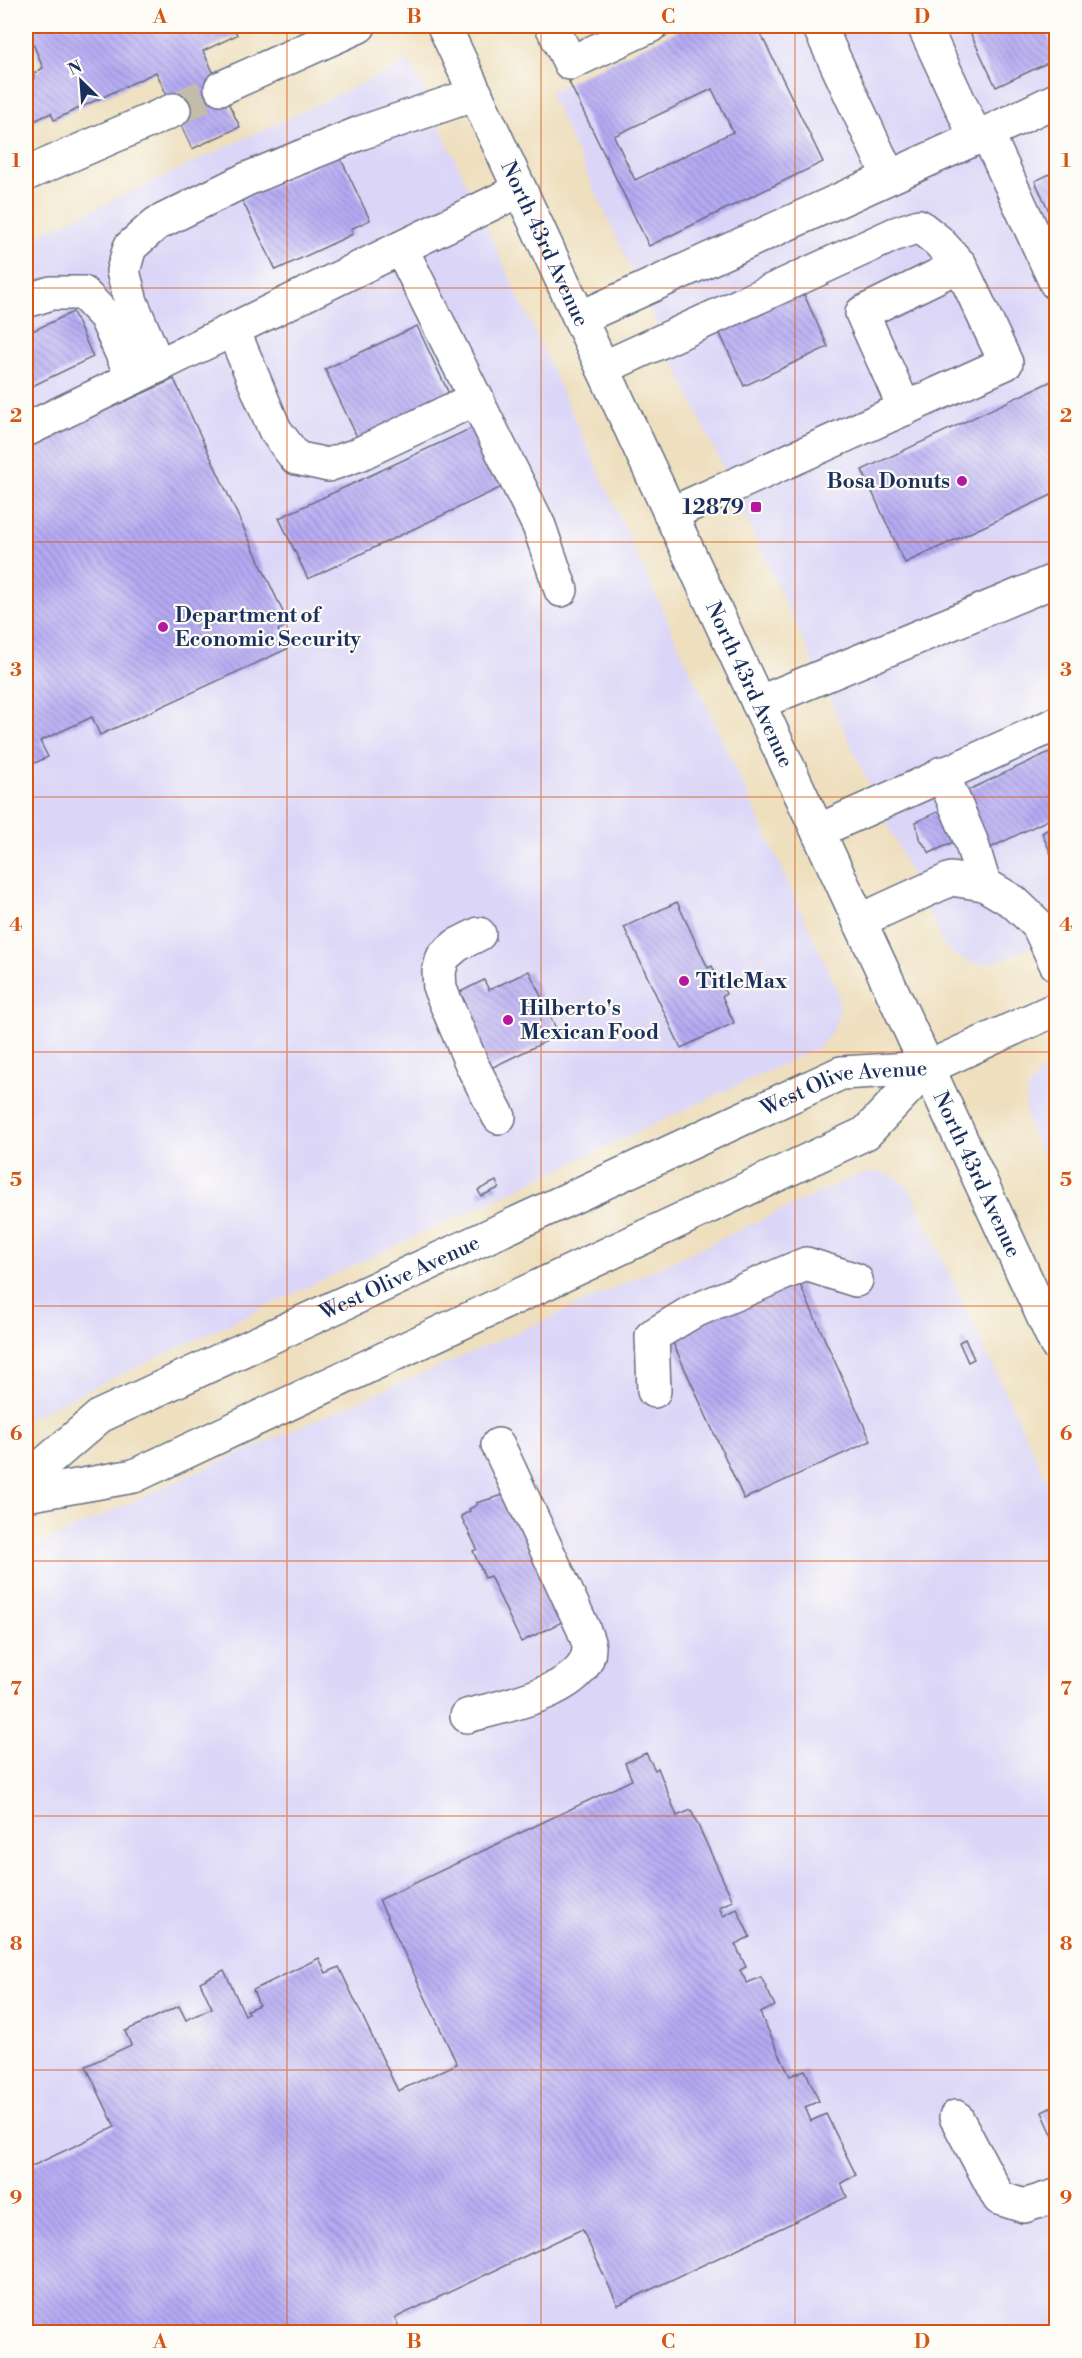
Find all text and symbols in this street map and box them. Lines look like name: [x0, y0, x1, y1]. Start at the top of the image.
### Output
text: A: [152, 5, 168, 30]
text: B: [406, 5, 422, 30]
text: C: [661, 5, 675, 30]
text: D: [914, 5, 930, 30]
north arrow: [51, 51, 111, 111]
text: N: [65, 56, 85, 80]
text: 1: [11, 149, 21, 174]
text: 1: [1061, 149, 1071, 174]
street label: North 43rd Avenue: [494, 157, 594, 331]
text: 2: [10, 404, 22, 429]
text: 2: [1060, 404, 1072, 429]
place label: Bosa Donuts: [827, 469, 950, 495]
marker: Bosa Donuts: [955, 474, 969, 488]
place label: 12879: [682, 495, 744, 521]
marker: 12879: [749, 500, 763, 514]
street label: North 43rd Avenue: [699, 598, 799, 772]
place label: Department of Economic Security: [175, 603, 361, 653]
marker: Department of Economic Security: [156, 620, 170, 634]
text: 3: [10, 658, 22, 683]
text: 3: [1060, 658, 1072, 683]
text: 4: [9, 913, 23, 938]
text: 4: [1059, 913, 1073, 938]
place label: TitleMax: [696, 969, 788, 995]
marker: TitleMax: [677, 974, 691, 988]
place label: Hilberto's Mexican Food: [520, 996, 659, 1046]
marker: Hilberto's Mexican Food: [501, 1013, 515, 1027]
street label: West Olive Avenue: [756, 1056, 928, 1123]
street label: North 43rd Avenue: [927, 1088, 1026, 1262]
text: 5: [10, 1168, 22, 1193]
text: 5: [1060, 1168, 1072, 1193]
street label: West Olive Avenue: [315, 1230, 484, 1327]
text: 6: [10, 1422, 23, 1447]
text: 6: [1060, 1422, 1073, 1447]
text: 7: [10, 1677, 22, 1702]
text: 7: [1060, 1677, 1072, 1702]
text: 8: [10, 1932, 23, 1957]
text: 8: [1060, 1932, 1073, 1957]
text: 9: [10, 2186, 22, 2211]
text: 9: [1060, 2186, 1072, 2211]
text: A: [152, 2330, 168, 2355]
text: B: [406, 2330, 422, 2355]
text: C: [661, 2330, 675, 2355]
text: D: [914, 2330, 930, 2355]

